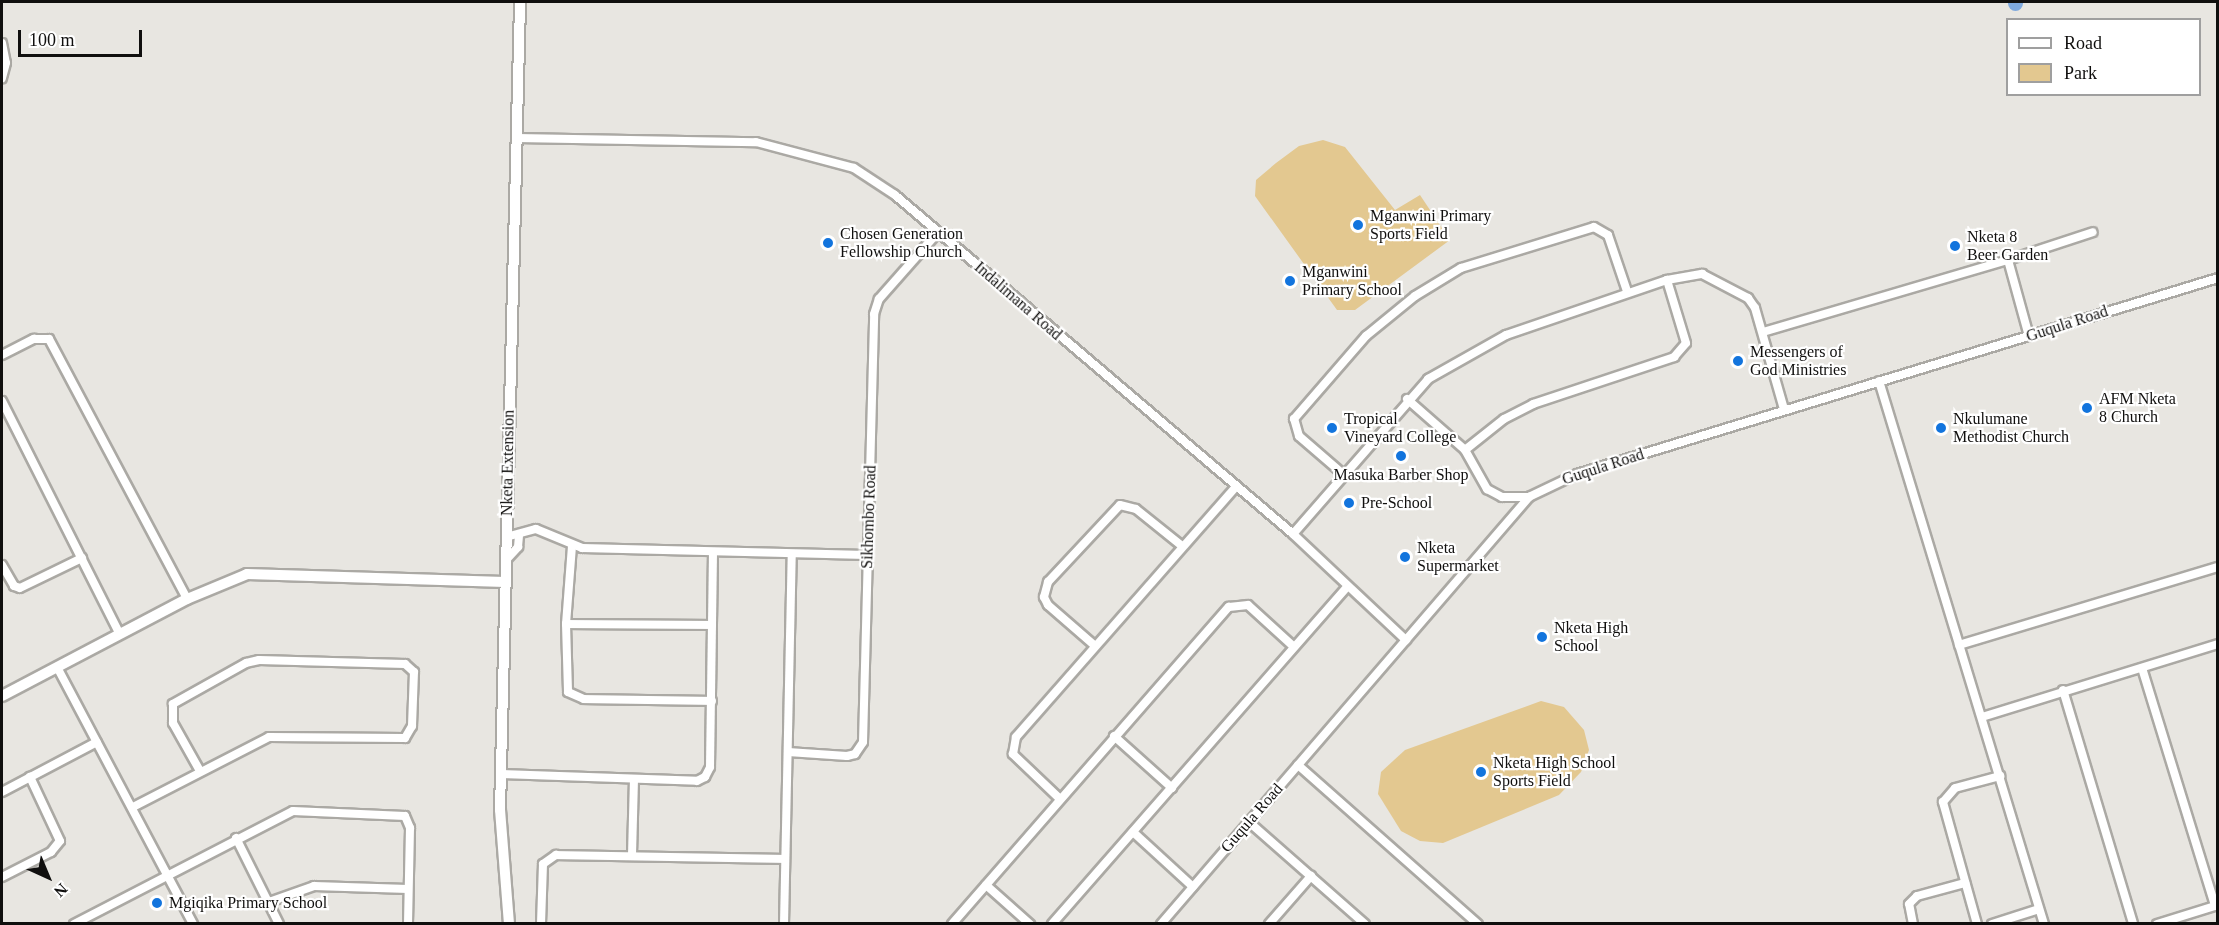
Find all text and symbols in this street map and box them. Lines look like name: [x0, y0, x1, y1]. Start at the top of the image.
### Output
scale bar: [21, 18, 146, 56]
legend: [2006, 18, 2201, 96]
text: 100 m: [29, 30, 75, 50]
text: Road: [2064, 33, 2102, 53]
text: Park: [2064, 63, 2097, 83]
place label: Mganwini Primary Sports Field: [1370, 206, 1491, 244]
marker: Mganwini Primary Sports Field: [1351, 218, 1365, 232]
place label: Chosen Generation Fellowship Church: [840, 224, 963, 262]
place label: Nketa 8 Beer Garden: [1967, 227, 2048, 265]
marker: Chosen Generation Fellowship Church: [821, 236, 835, 250]
marker: Nketa 8 Beer Garden: [1948, 239, 1962, 253]
street label: Indalimana Road: [970, 258, 1066, 344]
place label: Mganwini Primary School: [1302, 262, 1402, 300]
marker: Mganwini Primary School: [1283, 274, 1297, 288]
street label: Guqula Road: [2024, 302, 2110, 346]
place label: Messengers of God Ministries: [1750, 342, 1846, 380]
marker: Messengers of God Ministries: [1731, 354, 1745, 368]
place label: AFM Nketa 8 Church: [2099, 389, 2176, 427]
marker: AFM Nketa 8 Church: [2080, 401, 2094, 415]
place label: Tropical Vineyard College: [1344, 409, 1456, 447]
place label: Nkulumane Methodist Church: [1953, 409, 2069, 447]
street label: Nketa Extension: [497, 410, 519, 516]
marker: Tropical Vineyard College: [1325, 421, 1339, 435]
marker: Nkulumane Methodist Church: [1934, 421, 1948, 435]
street label: Guqula Road: [1560, 445, 1646, 489]
marker: Masuka Barber Shop: [1394, 449, 1408, 463]
street label: Sikhombo Road: [858, 465, 880, 569]
place label: Masuka Barber Shop: [1333, 465, 1469, 485]
place label: Pre-School: [1361, 493, 1432, 513]
marker: Pre-School: [1342, 496, 1356, 510]
place label: Nketa Supermarket: [1417, 538, 1499, 576]
marker: Nketa Supermarket: [1398, 550, 1412, 564]
place label: Nketa High School: [1554, 618, 1628, 656]
marker: Nketa High School: [1535, 630, 1549, 644]
place label: Nketa High School Sports Field: [1493, 753, 1616, 791]
marker: Nketa High School Sports Field: [1474, 765, 1488, 779]
street label: Guqula Road: [1217, 780, 1287, 856]
north arrow: [18, 847, 78, 907]
text: N: [51, 880, 71, 900]
place label: Mgiqika Primary School: [169, 893, 327, 913]
marker: Mgiqika Primary School: [150, 896, 164, 910]

